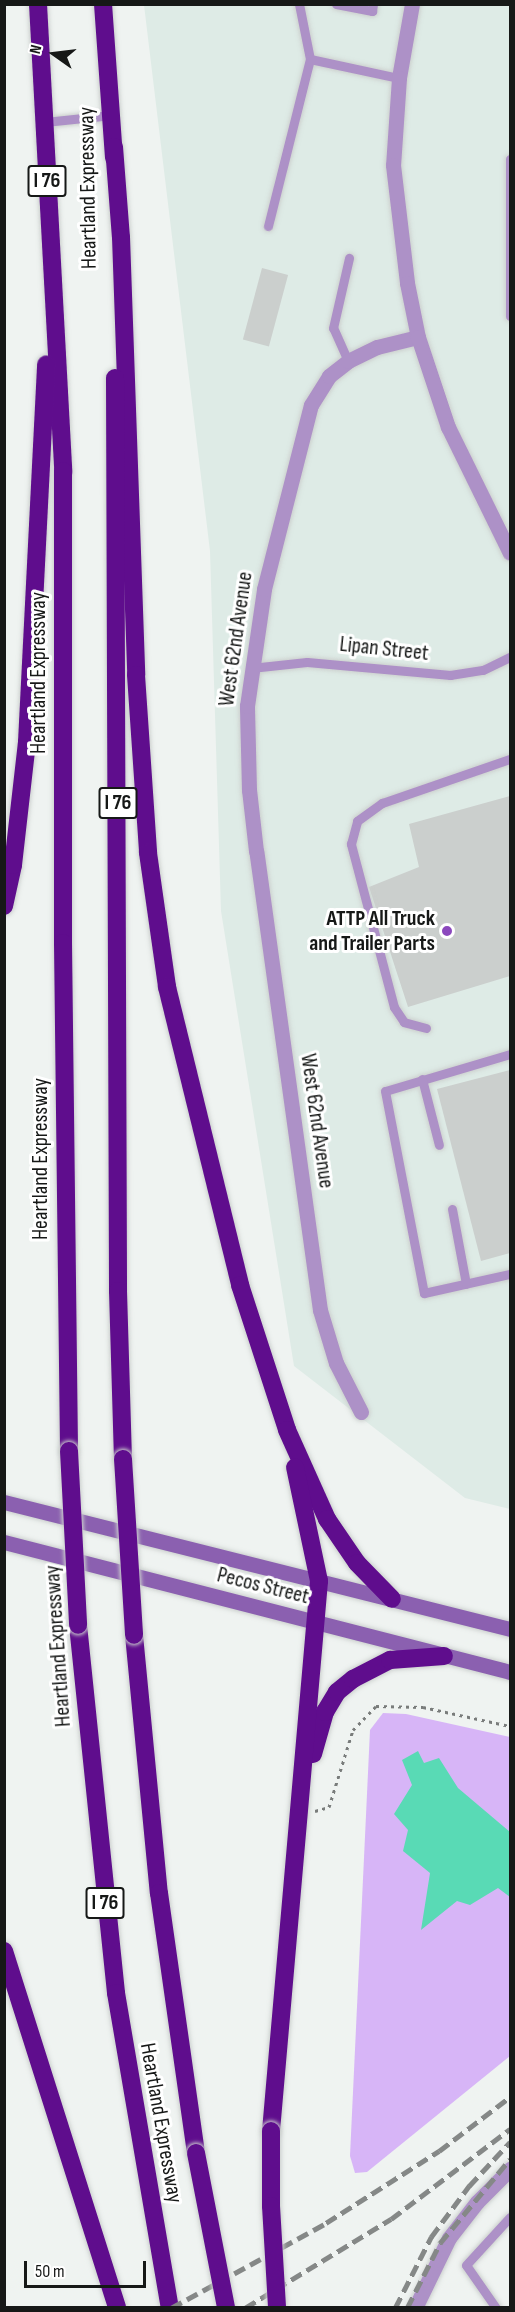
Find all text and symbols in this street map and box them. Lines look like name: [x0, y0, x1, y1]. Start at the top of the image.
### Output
north arrow: [24, 24, 84, 84]
text: N: [26, 43, 46, 56]
street label: Heartland Expressway: [73, 107, 103, 269]
road number: I 76: [28, 163, 66, 199]
street label: West 62nd Avenue: [213, 570, 259, 708]
street label: Heartland Expressway: [26, 592, 52, 754]
street label: Lipan Street: [338, 631, 430, 667]
road number: I 76: [98, 785, 138, 821]
place label: ATTP All Truck and Trailer Parts: [309, 905, 435, 956]
marker: ATTP All Truck and Trailer Parts: [440, 924, 454, 938]
street label: West 62nd Avenue: [294, 1052, 340, 1190]
street label: Heartland Expressway: [28, 1078, 54, 1240]
street label: Pecos Street: [214, 1562, 312, 1610]
street label: Heartland Expressway: [39, 1564, 77, 1728]
road number: I 76: [86, 1885, 124, 1921]
street label: Heartland Expressway: [134, 2041, 188, 2205]
scale bar: [27, 2249, 148, 2287]
text: 50 m: [35, 2261, 65, 2282]

